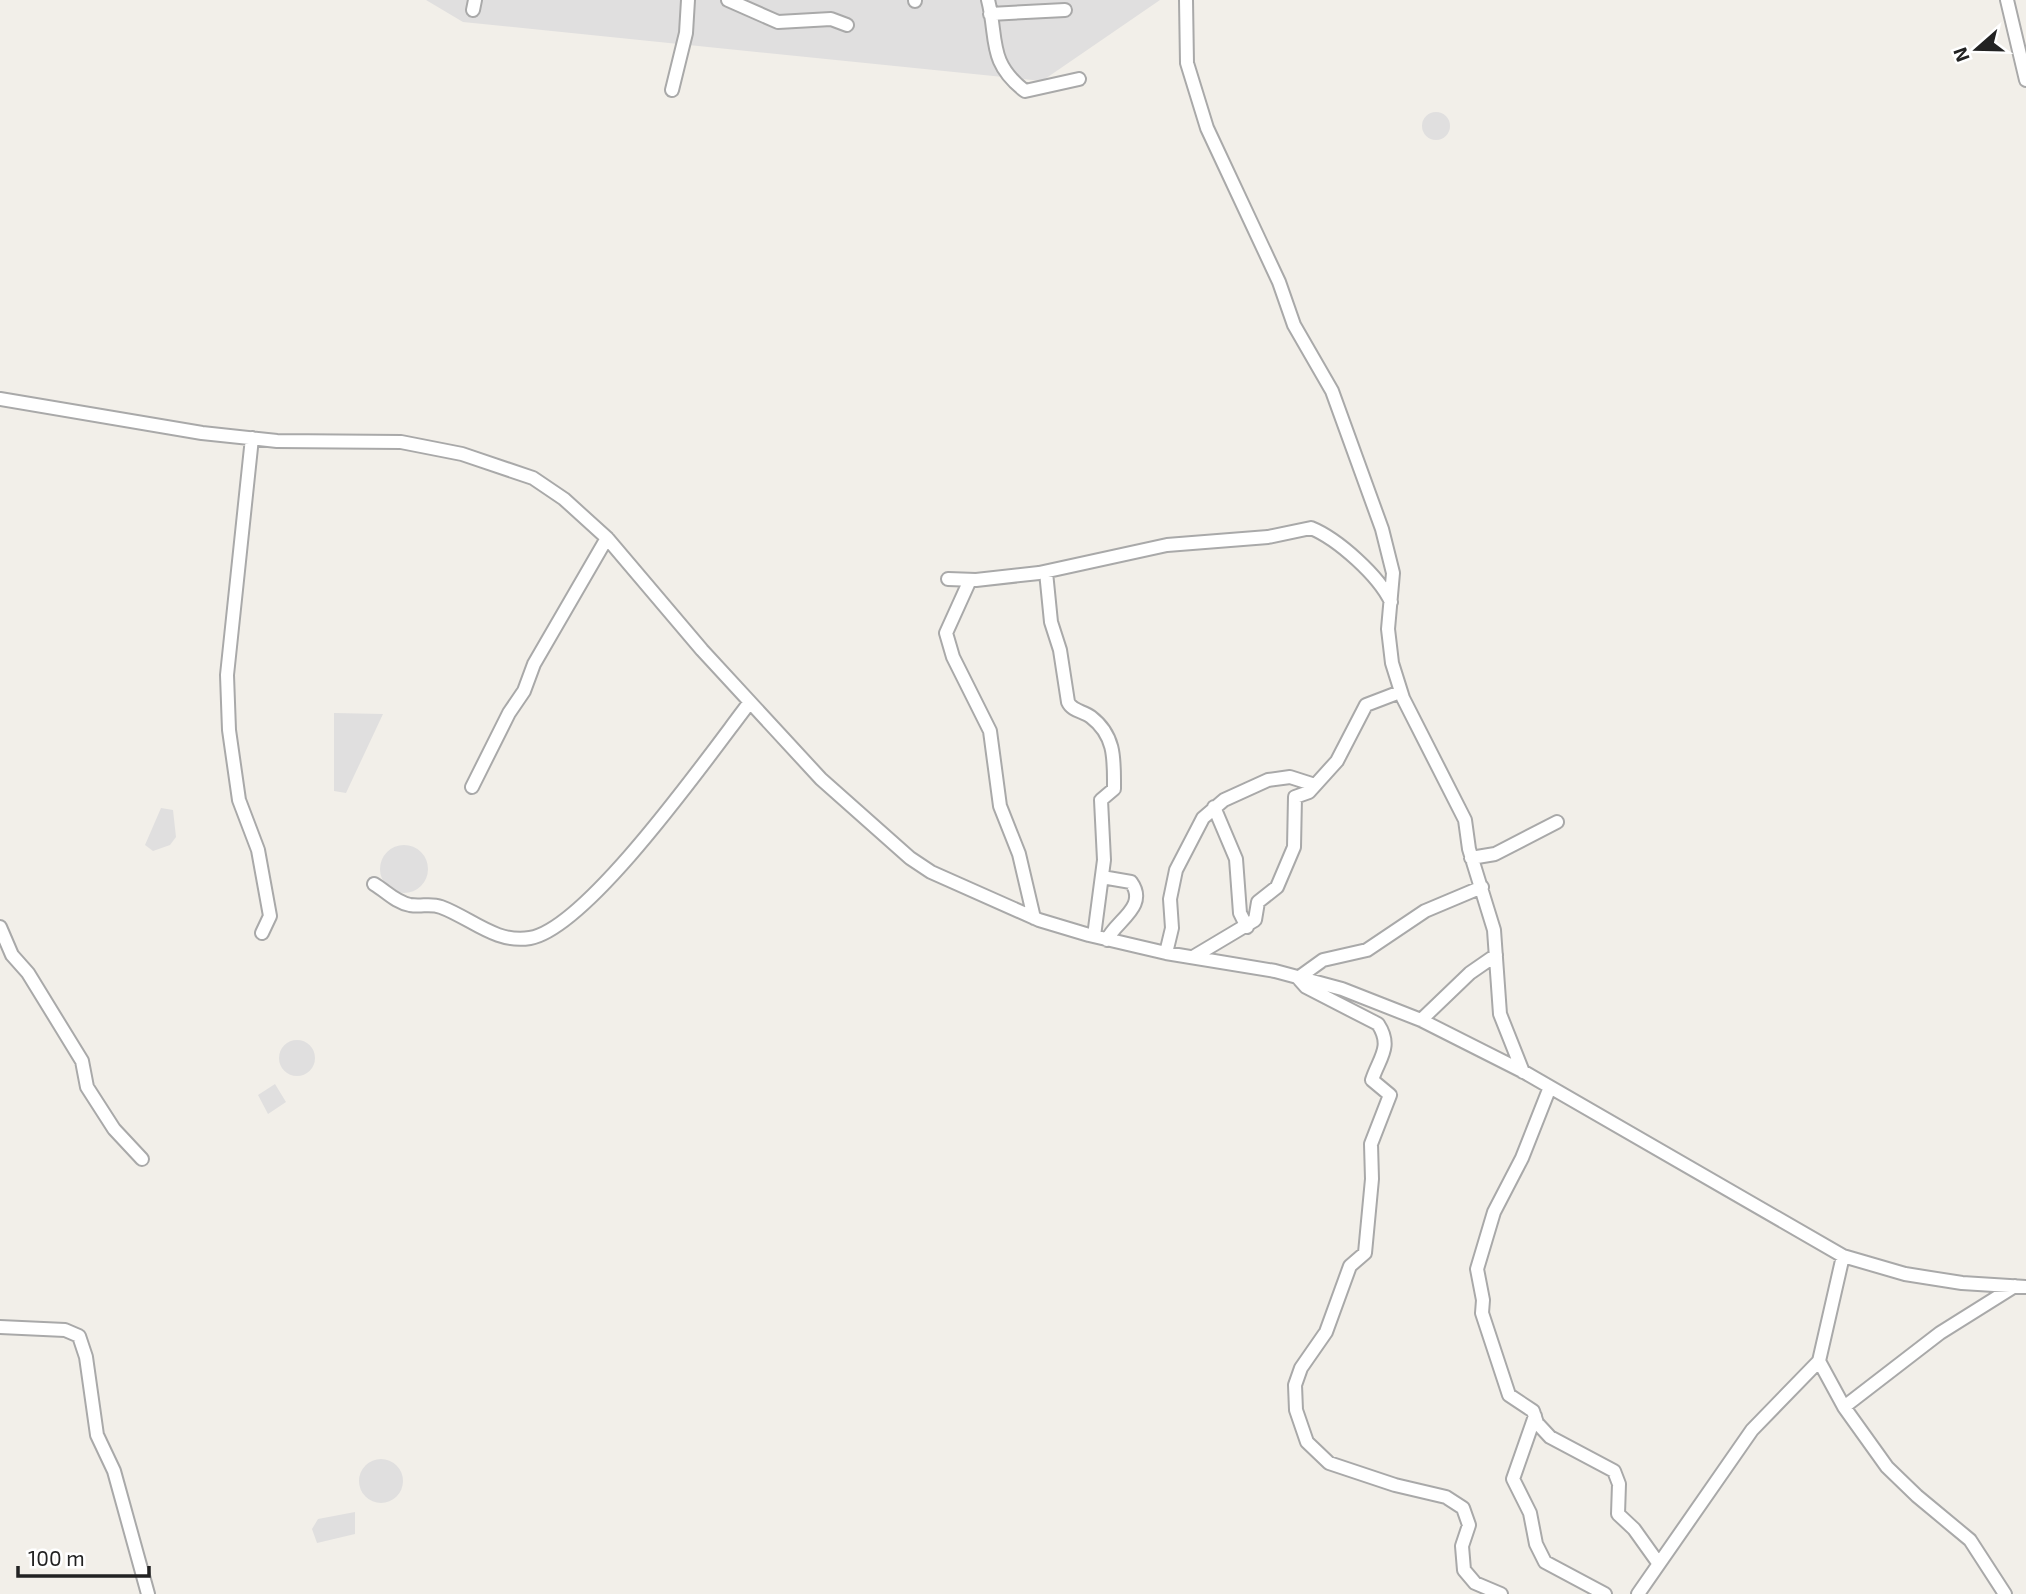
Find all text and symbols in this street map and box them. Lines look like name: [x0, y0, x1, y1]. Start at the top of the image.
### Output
north arrow: [1942, 14, 2012, 84]
text: N: [1947, 45, 1974, 65]
scale bar: [18, 1534, 149, 1578]
text: 100 m: [28, 1545, 85, 1570]

